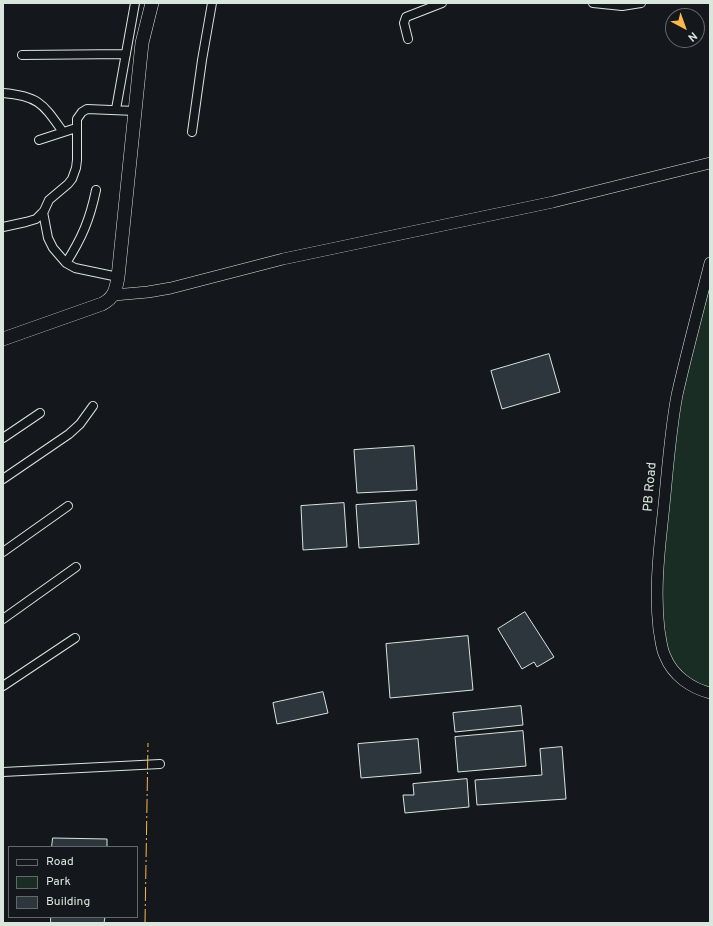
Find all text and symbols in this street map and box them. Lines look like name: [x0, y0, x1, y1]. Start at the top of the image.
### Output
north arrow: [665, 8, 705, 48]
text: N: [685, 28, 700, 44]
street label: PB Road: [641, 461, 661, 513]
legend: [8, 846, 138, 918]
text: Road: [46, 854, 74, 870]
text: Park: [46, 874, 71, 890]
text: Building: [46, 894, 90, 910]

